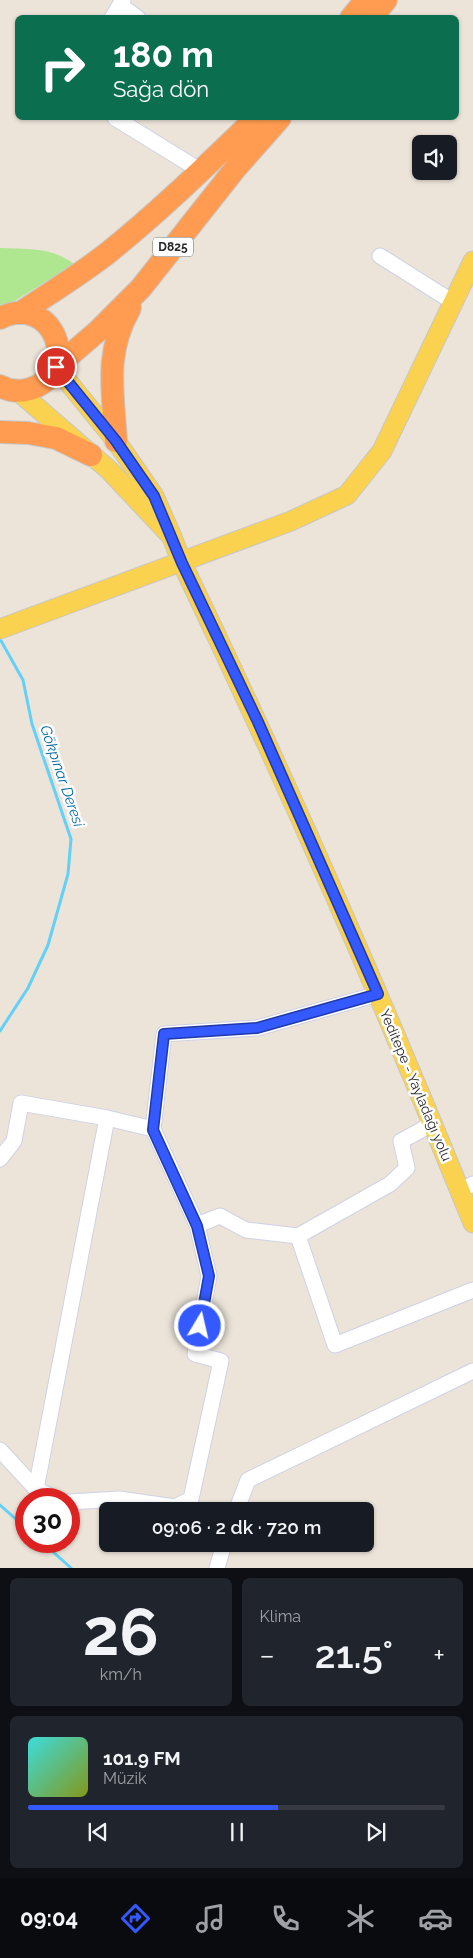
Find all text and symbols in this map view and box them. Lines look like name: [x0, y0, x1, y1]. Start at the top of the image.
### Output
text: 180 m: [113, 34, 214, 75]
icon: right: [30, 35, 95, 100]
text: Sağa dön: [113, 76, 209, 102]
map controls: [412, 135, 457, 180]
button: sound: [412, 135, 457, 180]
road number: D825: [153, 238, 193, 256]
pin: [35, 346, 77, 388]
icon: arrive: [42, 353, 70, 381]
water label: Gökpınar Deresi: [36, 723, 88, 830]
street label: Yeditepe - Yayladağı yolu: [377, 1007, 455, 1163]
position arrow: [173, 1299, 225, 1351]
speed limit sign: 30: [15, 1488, 80, 1553]
text: 09:06 · 2 dk · 720 m: [152, 1516, 321, 1538]
text: 26: [83, 1594, 159, 1670]
text: Klima: [260, 1607, 301, 1626]
text: 21.5°: [315, 1632, 393, 1677]
text: −: [260, 1639, 275, 1672]
text: +: [433, 1639, 445, 1672]
text: km/h: [100, 1665, 142, 1684]
text: 101.9 FM: [103, 1747, 181, 1769]
text: Müzik: [103, 1769, 146, 1788]
icon: previous: [84, 1818, 112, 1846]
icon: pause: [223, 1818, 251, 1846]
icon: next: [362, 1818, 390, 1846]
icon: directions: [118, 1901, 153, 1936]
icon: music: [193, 1901, 228, 1936]
icon: phone: [268, 1901, 303, 1936]
icon: climate: [343, 1901, 378, 1936]
icon: car: [418, 1901, 453, 1936]
text: 09:04: [20, 1905, 78, 1931]

